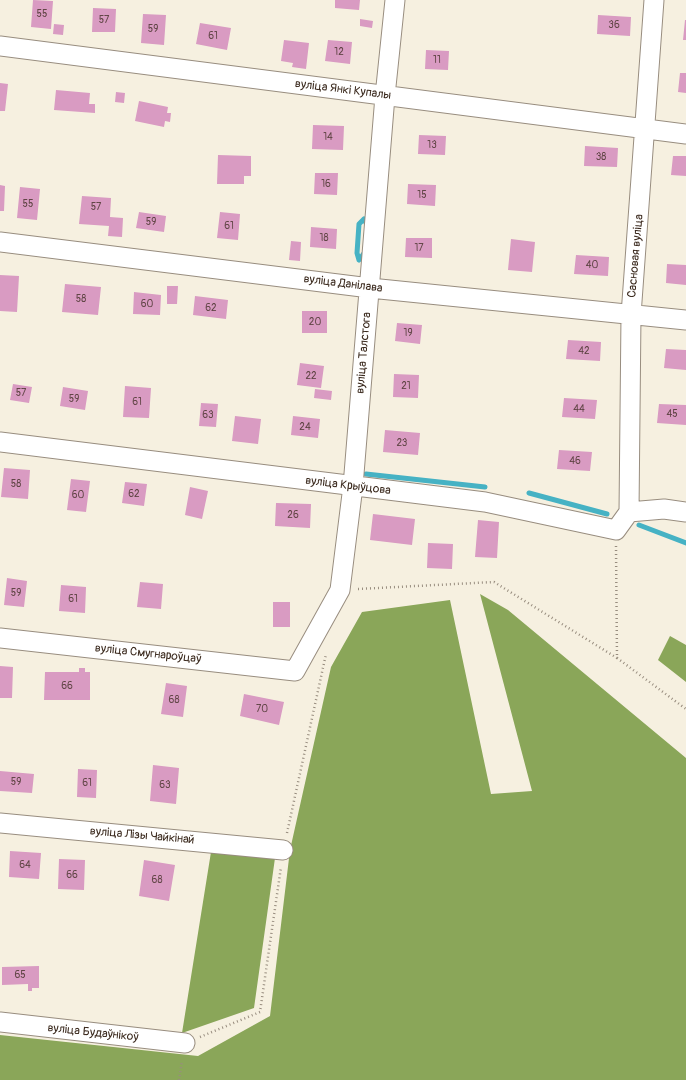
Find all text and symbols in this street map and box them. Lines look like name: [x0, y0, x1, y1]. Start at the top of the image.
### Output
house number: 55: [37, 8, 47, 20]
house number: 57: [99, 14, 109, 26]
house number: 36: [608, 19, 620, 31]
house number: 59: [148, 23, 158, 35]
house number: 61: [208, 30, 218, 42]
house number: 12: [334, 46, 344, 58]
house number: 11: [433, 54, 441, 66]
street label: вуліца Янкі Купалы: [294, 77, 392, 103]
house number: 14: [323, 131, 333, 143]
house number: 13: [427, 139, 437, 151]
house number: 38: [596, 151, 606, 163]
house number: 16: [321, 178, 331, 190]
house number: 15: [417, 189, 427, 201]
house number: 55: [23, 198, 33, 210]
house number: 57: [91, 201, 101, 213]
street label: Сасновая вуліца: [625, 214, 647, 298]
house number: 59: [146, 216, 156, 228]
house number: 61: [224, 220, 234, 232]
house number: 18: [320, 232, 328, 244]
house number: 17: [414, 242, 424, 254]
house number: 40: [586, 259, 598, 271]
street label: вуліца Данілава: [303, 272, 383, 296]
house number: 58: [76, 293, 86, 305]
house number: 60: [141, 298, 153, 310]
house number: 62: [205, 302, 217, 314]
street label: вуліца Талстога: [353, 312, 375, 394]
house number: 20: [309, 316, 321, 328]
house number: 19: [403, 327, 413, 339]
house number: 42: [578, 345, 590, 357]
house number: 22: [305, 370, 317, 382]
house number: 21: [401, 380, 411, 392]
house number: 57: [16, 387, 26, 399]
house number: 59: [69, 393, 79, 405]
house number: 61: [132, 396, 142, 408]
house number: 44: [573, 403, 585, 415]
house number: 45: [666, 408, 678, 420]
house number: 63: [202, 409, 214, 421]
house number: 24: [299, 421, 311, 433]
house number: 23: [397, 437, 407, 449]
house number: 46: [569, 455, 581, 467]
street label: вуліца Крыўцова: [304, 474, 392, 498]
house number: 58: [11, 478, 21, 490]
house number: 62: [128, 488, 140, 500]
house number: 60: [72, 489, 84, 501]
house number: 26: [287, 509, 299, 521]
house number: 59: [11, 587, 21, 599]
house number: 61: [68, 593, 78, 605]
street label: вуліца Смугнароўцаў: [94, 641, 202, 667]
house number: 66: [61, 680, 73, 692]
house number: 68: [169, 694, 179, 706]
house number: 70: [256, 703, 268, 715]
house number: 59: [11, 776, 21, 788]
house number: 61: [82, 777, 92, 789]
house number: 63: [159, 779, 171, 791]
street label: вуліца Лізы Чайкінай: [89, 824, 195, 848]
house number: 64: [19, 859, 31, 871]
house number: 66: [66, 869, 78, 881]
house number: 68: [152, 874, 162, 886]
house number: 65: [14, 969, 26, 981]
street label: вуліца Будаўнікоў: [47, 1021, 139, 1045]

